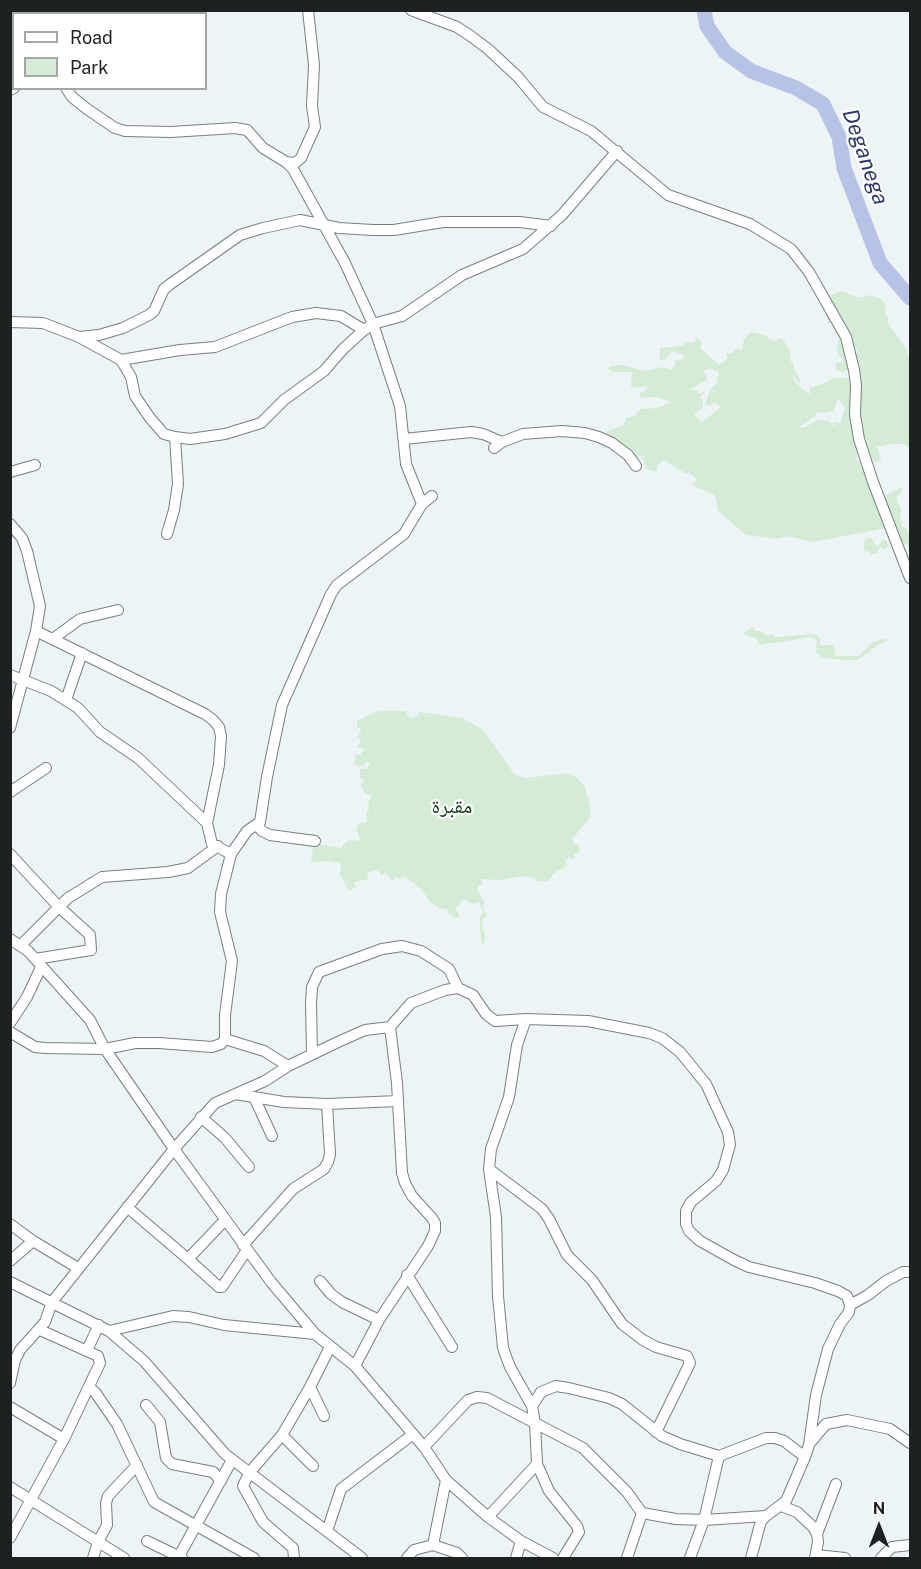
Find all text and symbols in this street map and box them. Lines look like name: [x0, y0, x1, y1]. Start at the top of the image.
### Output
legend: [12, 12, 207, 90]
text: Road: [70, 27, 113, 48]
text: Park: [70, 57, 108, 78]
water label: Deganega: [836, 106, 894, 208]
park label: مقبرة: [432, 794, 472, 820]
north arrow: [849, 1497, 909, 1557]
text: N: [873, 1499, 885, 1518]

